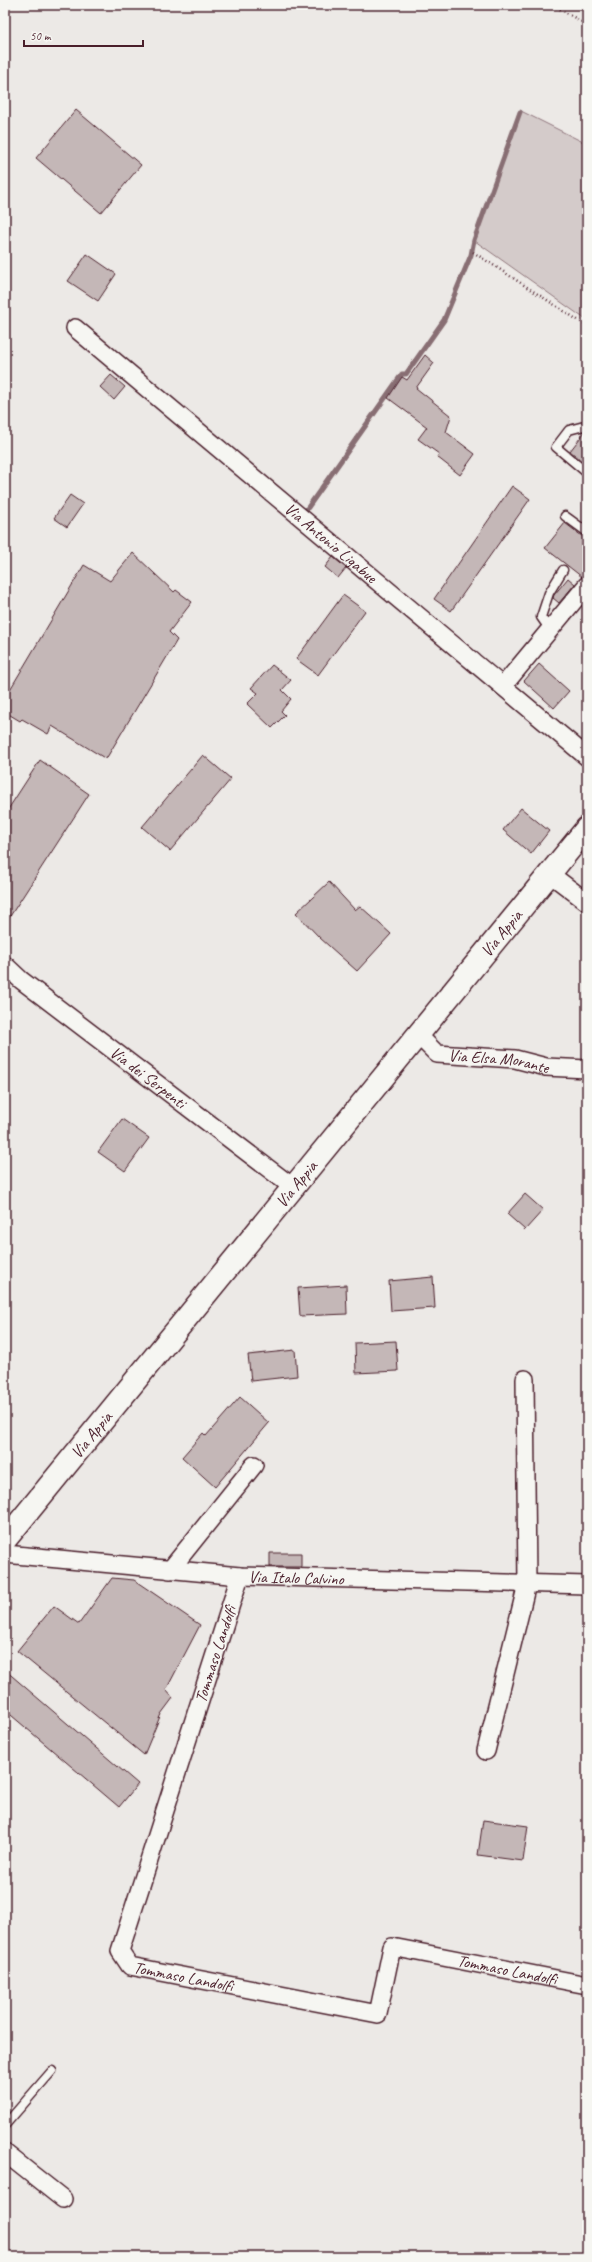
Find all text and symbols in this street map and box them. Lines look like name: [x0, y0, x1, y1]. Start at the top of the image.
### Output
scale bar: [24, 22, 143, 48]
text: 50 m: [30, 28, 52, 44]
street label: Via Antonio Ligabue: [280, 498, 382, 589]
street label: Via Appia: [476, 904, 528, 961]
street label: Via dei Serpenti: [106, 1042, 192, 1114]
street label: Via Elsa Morante: [448, 1045, 552, 1079]
street label: Via Appia: [271, 1155, 323, 1212]
street label: Via Appia: [66, 1406, 118, 1463]
street label: Via Italo Calvino: [248, 1566, 345, 1590]
street label: Tommaso Landolfi: [190, 1601, 242, 1705]
street label: Tommaso Landolfi: [455, 1950, 561, 1990]
street label: Tommaso Landolfi: [132, 1957, 237, 1997]

